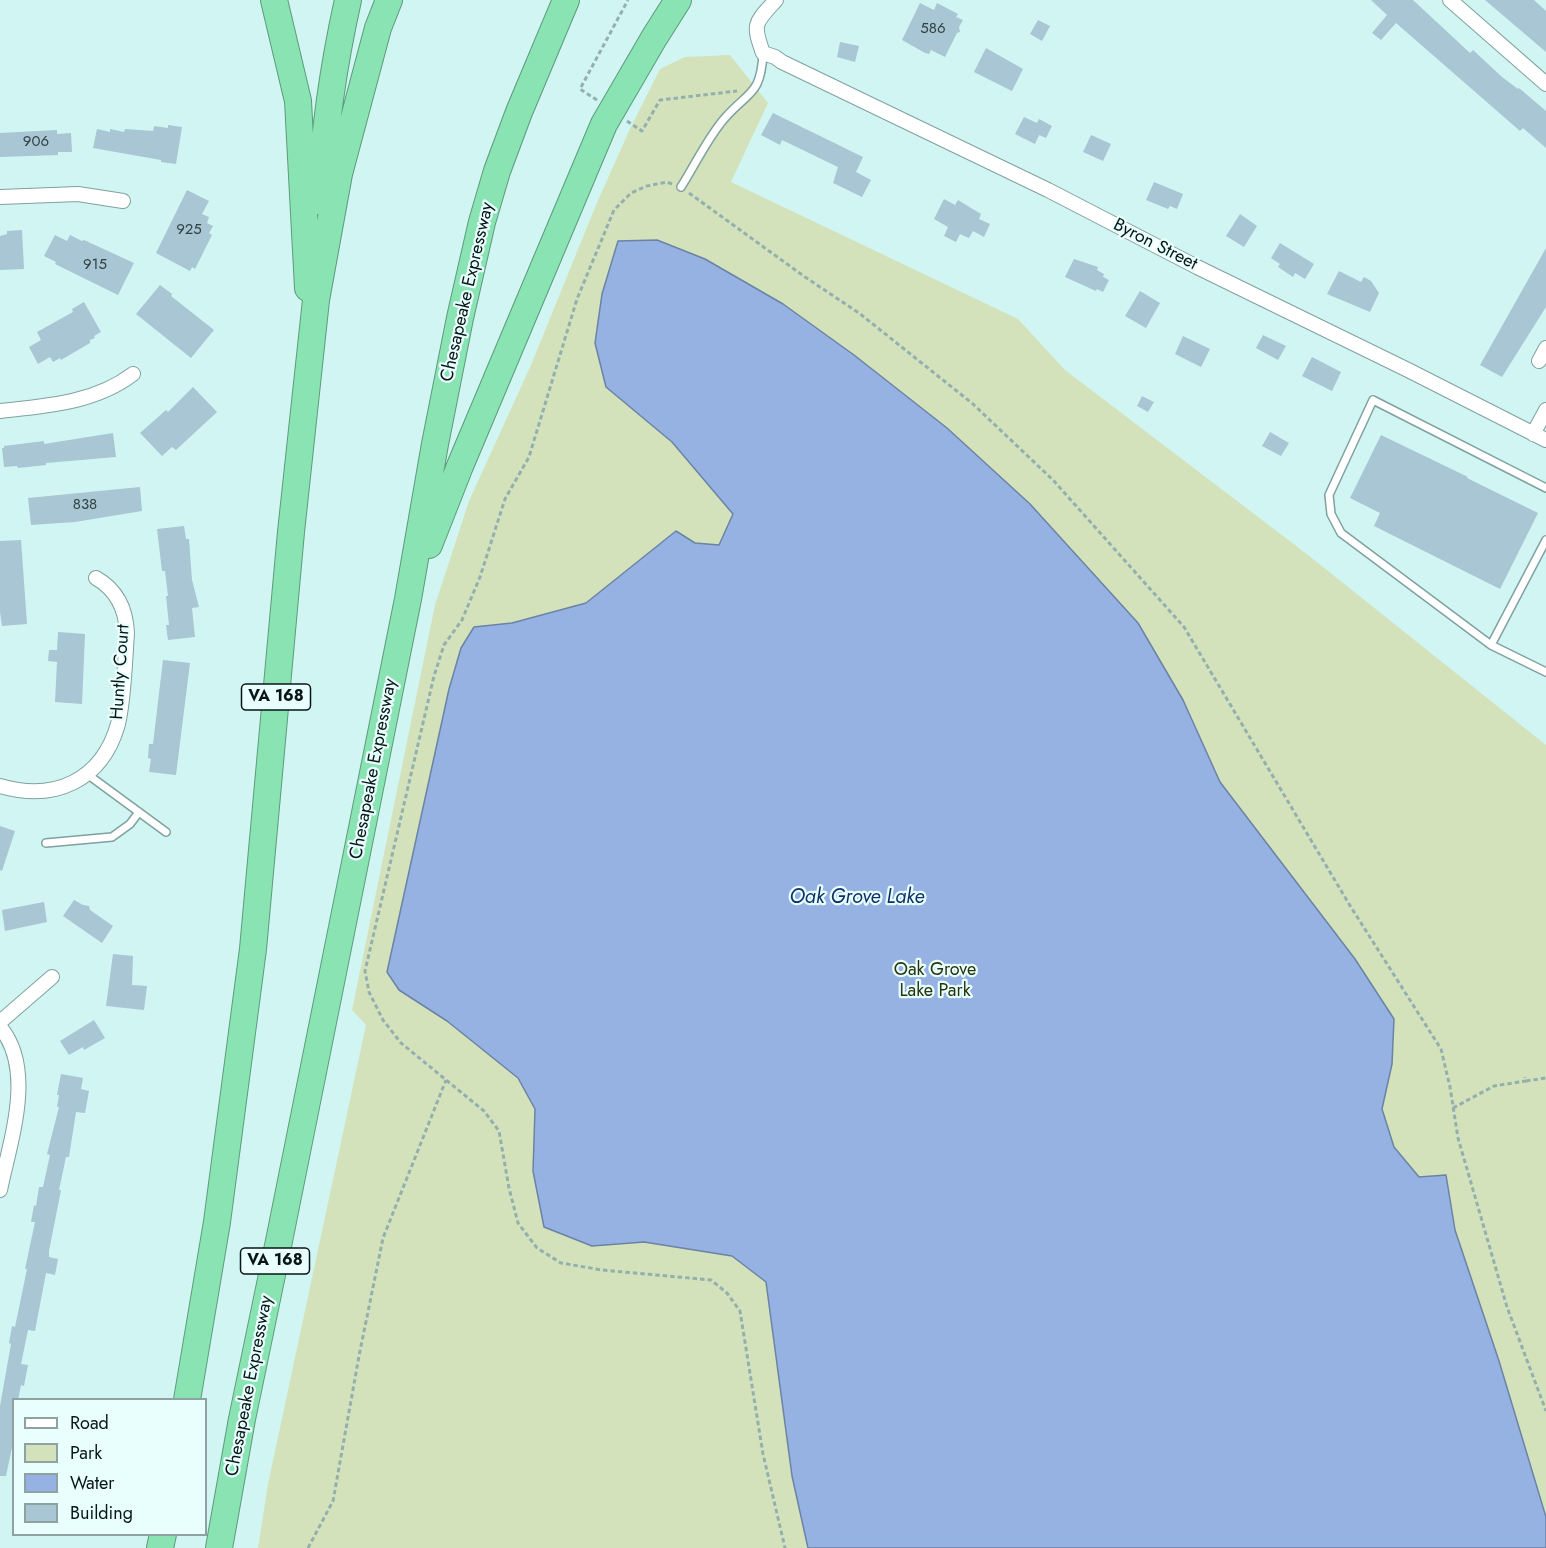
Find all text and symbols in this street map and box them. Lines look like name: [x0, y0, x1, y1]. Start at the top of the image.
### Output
house number: 586: [920, 20, 946, 38]
house number: 906: [23, 133, 49, 151]
street label: Chesapeake Expressway: [437, 200, 499, 384]
street label: Byron Street: [1109, 215, 1201, 275]
house number: 925: [176, 221, 202, 239]
house number: 915: [83, 256, 107, 274]
house number: 838: [73, 496, 97, 514]
street label: Huntly Court: [107, 624, 135, 720]
street label: Chesapeake Expressway: [346, 677, 402, 861]
road number: VA 168: [242, 684, 310, 710]
water label: Oak Grove Lake: [790, 886, 924, 910]
park label: Oak Grove Lake Park: [894, 960, 976, 1002]
road number: VA 168: [240, 1248, 310, 1274]
street label: Chesapeake Expressway: [222, 1294, 278, 1478]
legend: [12, 1398, 207, 1536]
text: Road: [70, 1410, 109, 1436]
text: Park: [70, 1440, 102, 1466]
text: Water: [70, 1470, 114, 1496]
text: Building: [70, 1500, 133, 1526]

